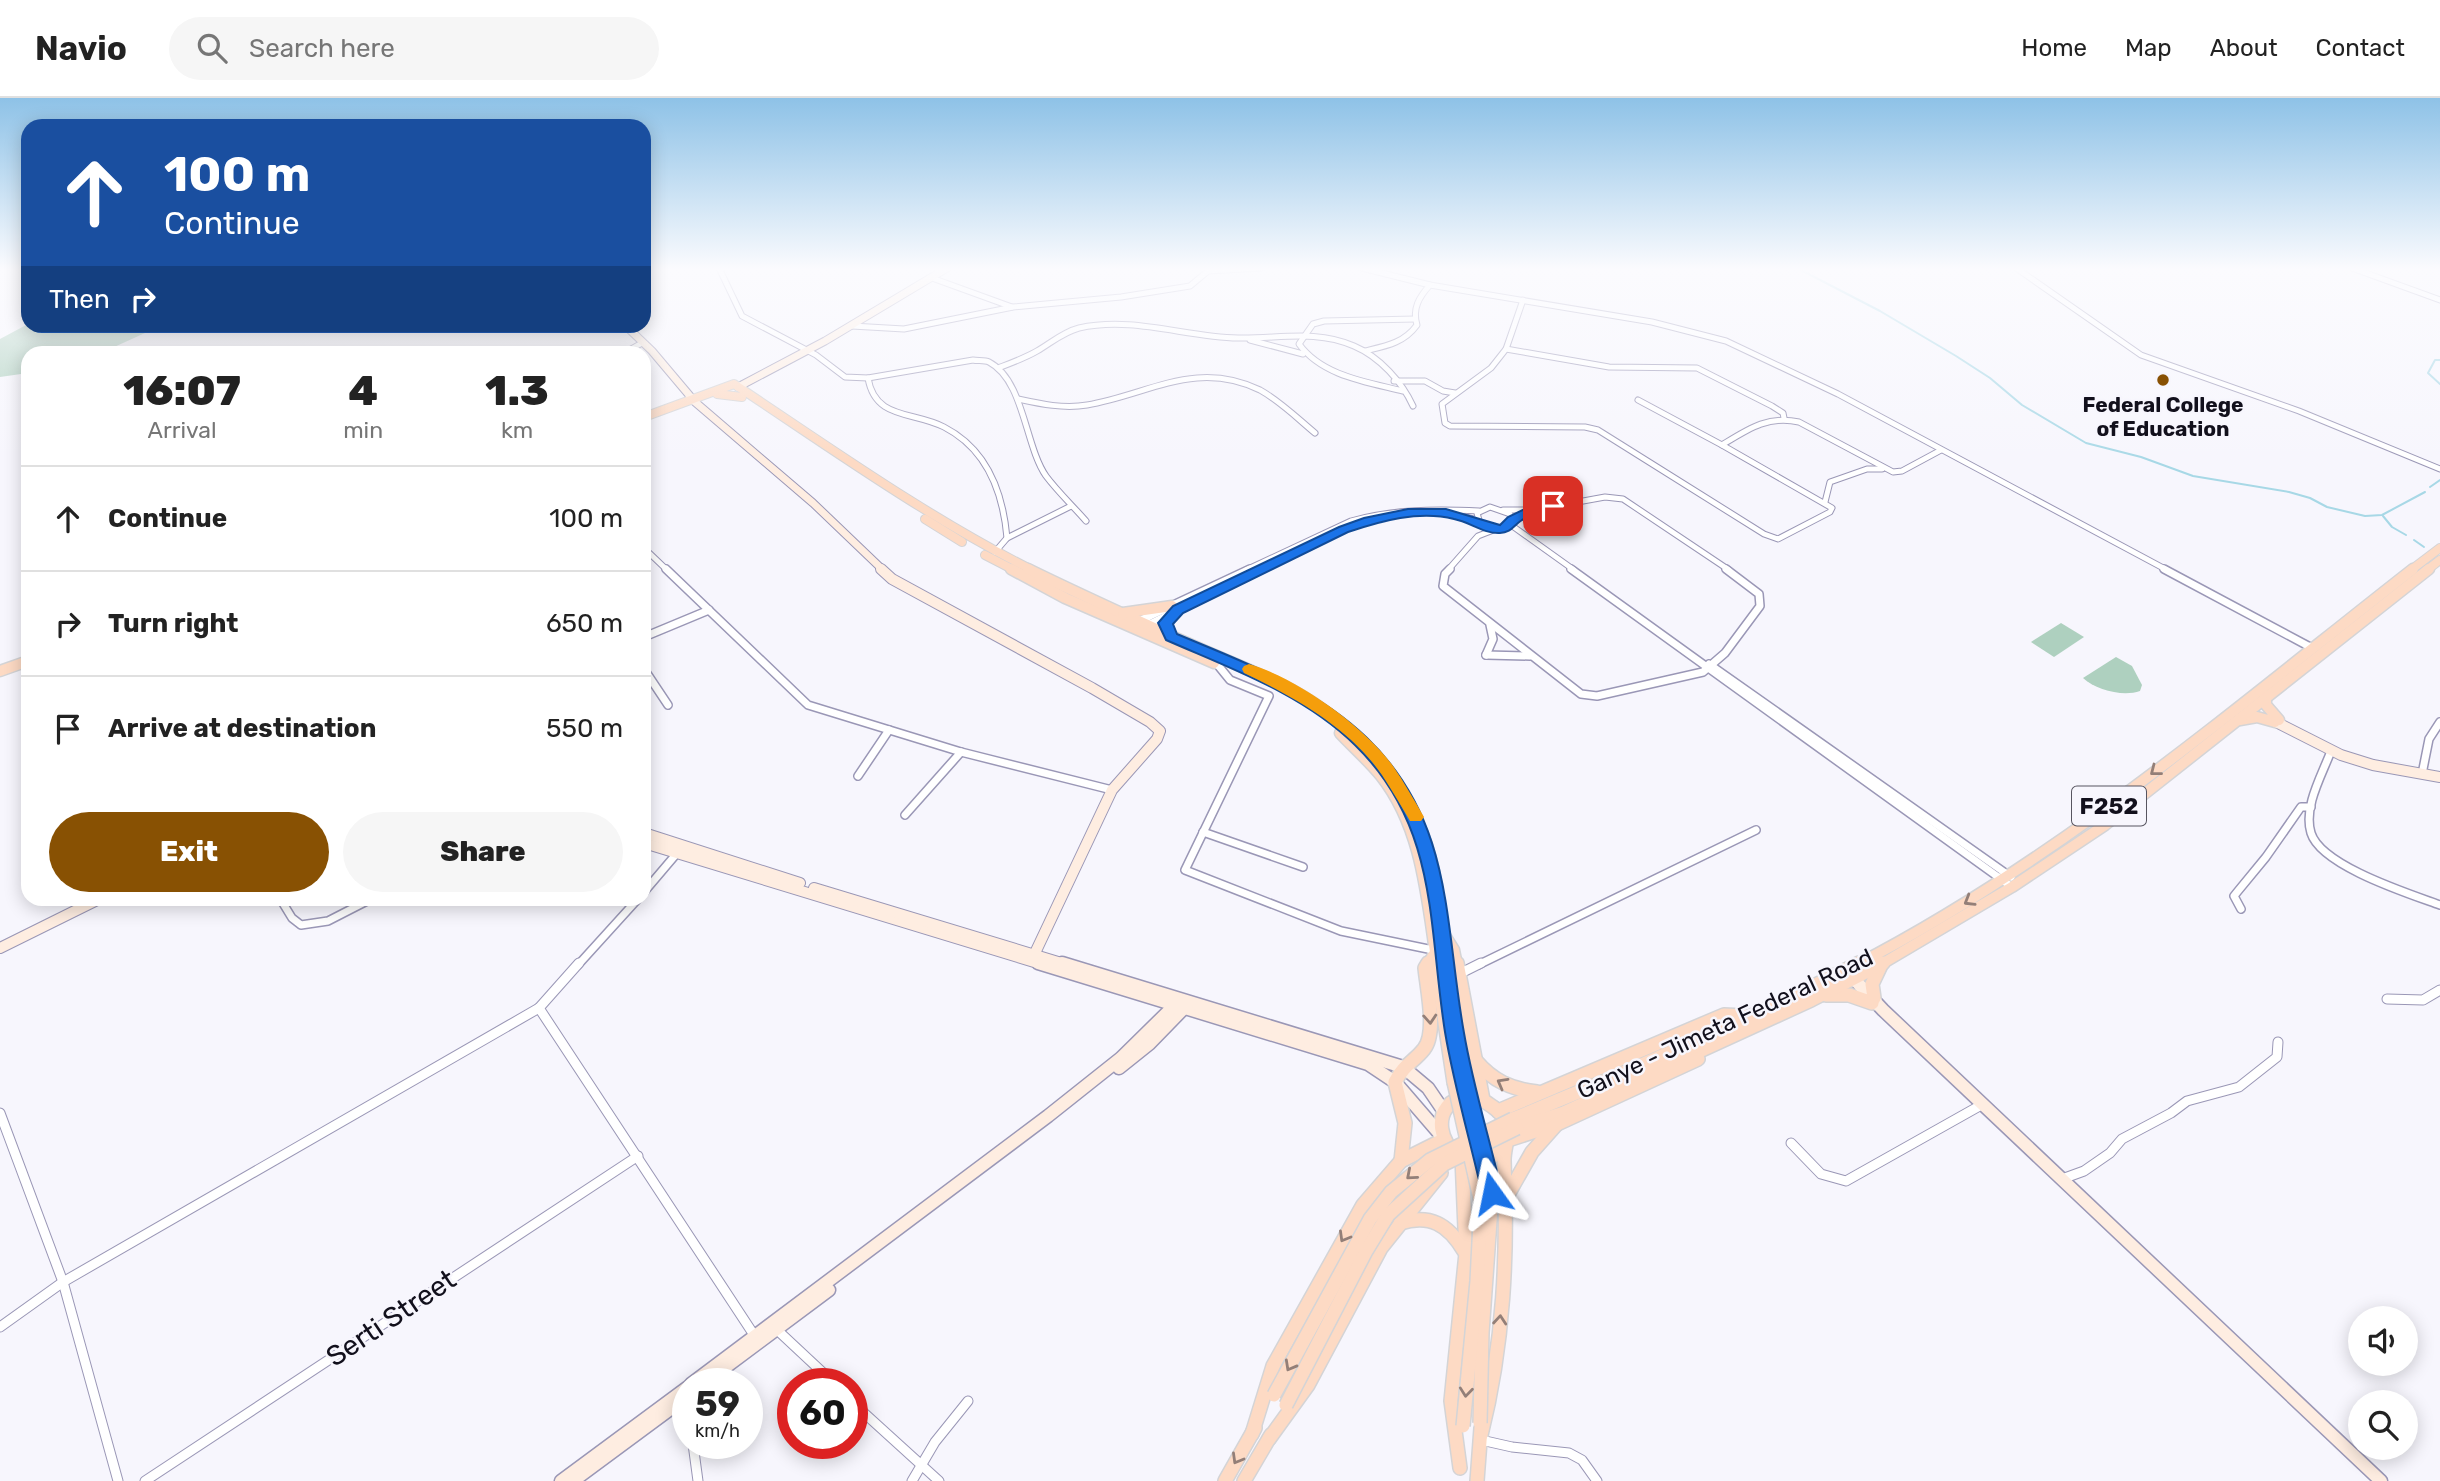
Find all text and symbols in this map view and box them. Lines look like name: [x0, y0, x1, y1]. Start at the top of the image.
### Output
search box: [169, 17, 659, 80]
text: Navio: [35, 29, 127, 68]
icon: search: [193, 29, 231, 67]
text: Search here: [249, 33, 395, 64]
text: Home: [2021, 34, 2087, 62]
text: Map: [2125, 34, 2172, 62]
text: About: [2210, 34, 2278, 62]
text: Contact: [2316, 34, 2405, 62]
text: 100 m: [164, 145, 310, 203]
icon: ahead: [49, 147, 140, 238]
text: Continue: [164, 204, 300, 242]
icon: right: [124, 280, 162, 318]
text: Then: [49, 284, 110, 315]
text: 16:07: [123, 366, 241, 416]
text: 4: [348, 366, 378, 416]
text: 1.3: [485, 366, 549, 416]
marker: Federal College of Education: [2155, 372, 2171, 388]
place label: Federal College of Education: [2082, 392, 2244, 441]
text: Arrival: [148, 416, 217, 444]
text: min: [343, 416, 383, 444]
text: km: [501, 416, 533, 444]
pin: [1523, 476, 1583, 536]
icon: arrive: [1534, 487, 1572, 525]
icon: ahead: [49, 500, 87, 538]
text: Continue: [108, 503, 227, 534]
text: 100 m: [549, 503, 623, 534]
icon: right: [49, 605, 87, 643]
text: Turn right: [108, 608, 238, 639]
text: 650 m: [546, 608, 623, 639]
icon: arrive: [49, 710, 87, 748]
text: Arrive at destination: [108, 713, 376, 744]
text: 550 m: [546, 713, 623, 744]
one-way arrow: [2150, 763, 2163, 776]
road number: F252: [2072, 786, 2146, 826]
button: Exit: [49, 812, 329, 892]
button: Share: [343, 812, 623, 892]
one-way arrow: [1963, 893, 1976, 906]
street label: Ganye - Jimeta Federal Road: [1573, 943, 1877, 1105]
one-way arrow: [1422, 1014, 1437, 1025]
one-way arrow: [1497, 1078, 1509, 1092]
position arrow: [1455, 1156, 1529, 1230]
one-way arrow: [1406, 1167, 1419, 1179]
one-way arrow: [1339, 1230, 1352, 1242]
street label: Serti Street: [320, 1263, 462, 1373]
map controls: [2348, 1306, 2418, 1460]
button: sound: [2348, 1306, 2418, 1376]
one-way arrow: [1492, 1314, 1507, 1325]
one-way arrow: [1285, 1359, 1298, 1372]
speed limit sign: 60: [777, 1368, 868, 1459]
text: 59: [695, 1383, 740, 1425]
one-way arrow: [1459, 1386, 1474, 1397]
button: search: [2348, 1390, 2418, 1460]
text: km/h: [695, 1420, 740, 1442]
one-way arrow: [1232, 1452, 1245, 1465]

